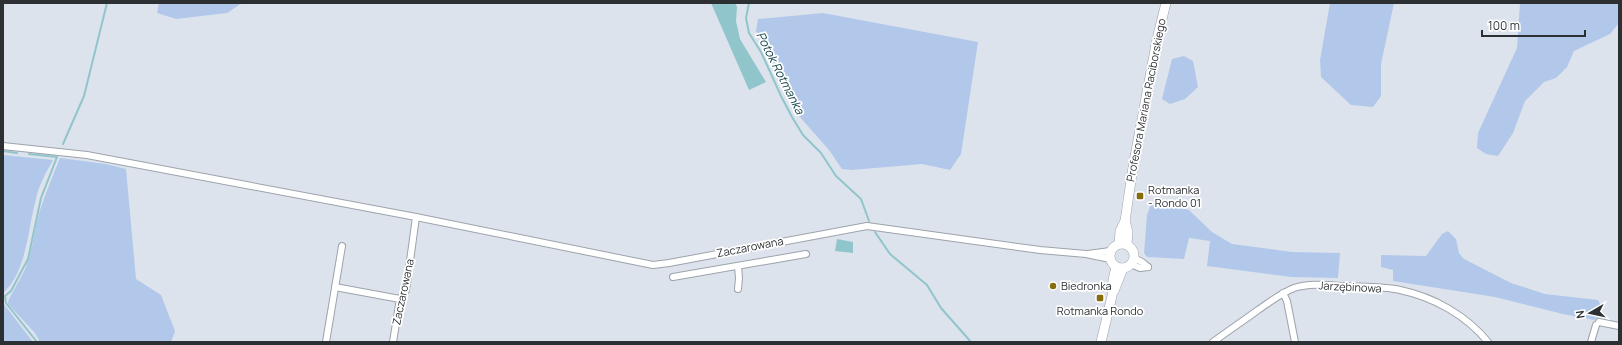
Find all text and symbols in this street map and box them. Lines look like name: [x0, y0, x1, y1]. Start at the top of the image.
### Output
scale bar: [1482, 12, 1585, 38]
street label: Profesora Mariana Raciborskiego: [1122, 17, 1169, 183]
text: 100 m: [1488, 17, 1520, 34]
water label: Potok Rotmanka: [752, 29, 809, 118]
place label: Rotmanka - Rondo 01: [1148, 182, 1201, 210]
marker: Rotmanka - Rondo 01: [1135, 191, 1145, 201]
street label: Zaczarowana: [715, 233, 785, 260]
street label: Zaczarowana: [388, 257, 417, 327]
street label: Jarzębinowa: [1318, 277, 1382, 296]
place label: Biedronka: [1061, 278, 1112, 293]
marker: Biedronka: [1048, 281, 1058, 291]
marker: Rotmanka Rondo: [1095, 293, 1105, 303]
north arrow: [1570, 293, 1610, 333]
place label: Rotmanka Rondo: [1057, 303, 1144, 318]
text: N: [1572, 309, 1588, 320]

